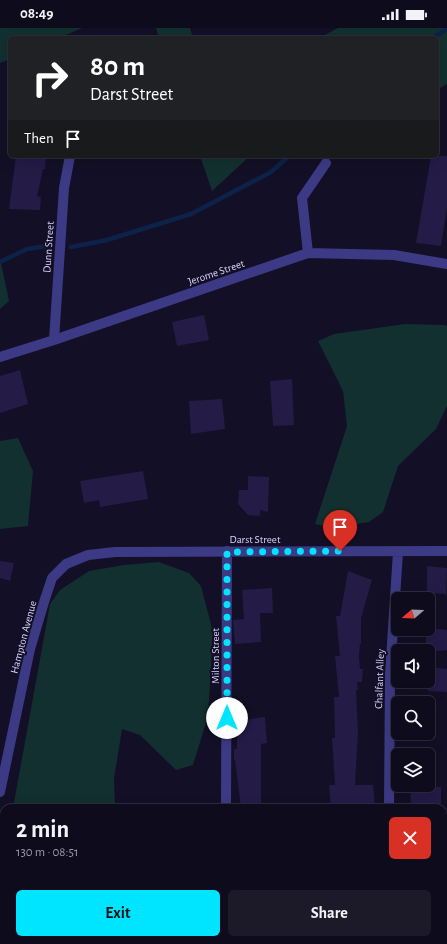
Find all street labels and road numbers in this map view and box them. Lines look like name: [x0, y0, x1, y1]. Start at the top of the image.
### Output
street label: Dunn Street: [41, 220, 56, 273]
street label: Jerome Street: [187, 258, 246, 287]
street label: Darst Street: [230, 534, 281, 545]
street label: Hampton Avenue: [8, 600, 38, 675]
street label: Milton Street: [210, 627, 221, 684]
street label: Chalfant Alley: [373, 649, 386, 709]

